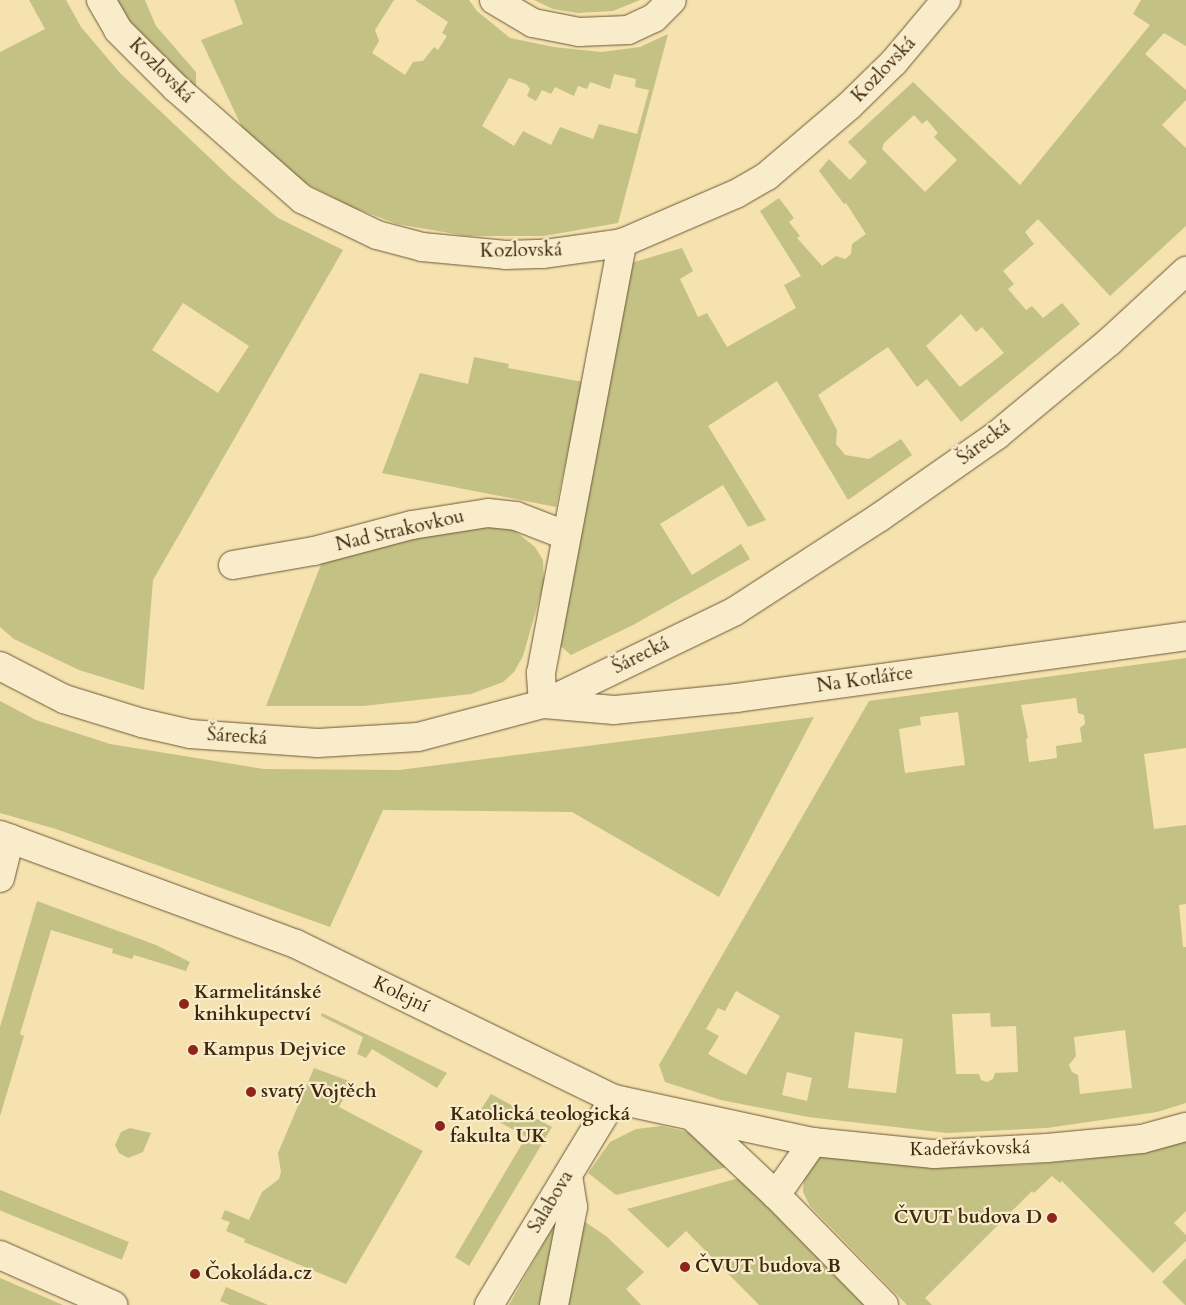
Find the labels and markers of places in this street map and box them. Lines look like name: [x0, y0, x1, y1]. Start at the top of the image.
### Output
place label: Karmelitánské knihkupectví: [194, 982, 322, 1026]
marker: Karmelitánské knihkupectví: [178, 998, 190, 1010]
place label: Kampus Dejvice: [203, 1039, 346, 1061]
marker: Kampus Dejvice: [187, 1044, 199, 1056]
place label: svatý Vojtěch: [261, 1081, 377, 1103]
marker: svatý Vojtěch: [245, 1086, 257, 1098]
place label: Katolická teologická fakulta UK: [450, 1104, 630, 1148]
marker: Katolická teologická fakulta UK: [434, 1120, 446, 1132]
place label: ČVUT budova D: [894, 1207, 1042, 1229]
marker: ČVUT budova D: [1046, 1212, 1058, 1224]
place label: ČVUT budova B: [695, 1256, 841, 1278]
marker: ČVUT budova B: [679, 1261, 691, 1273]
place label: Čokoláda.cz: [205, 1263, 312, 1285]
marker: Čokoláda.cz: [189, 1268, 201, 1280]

